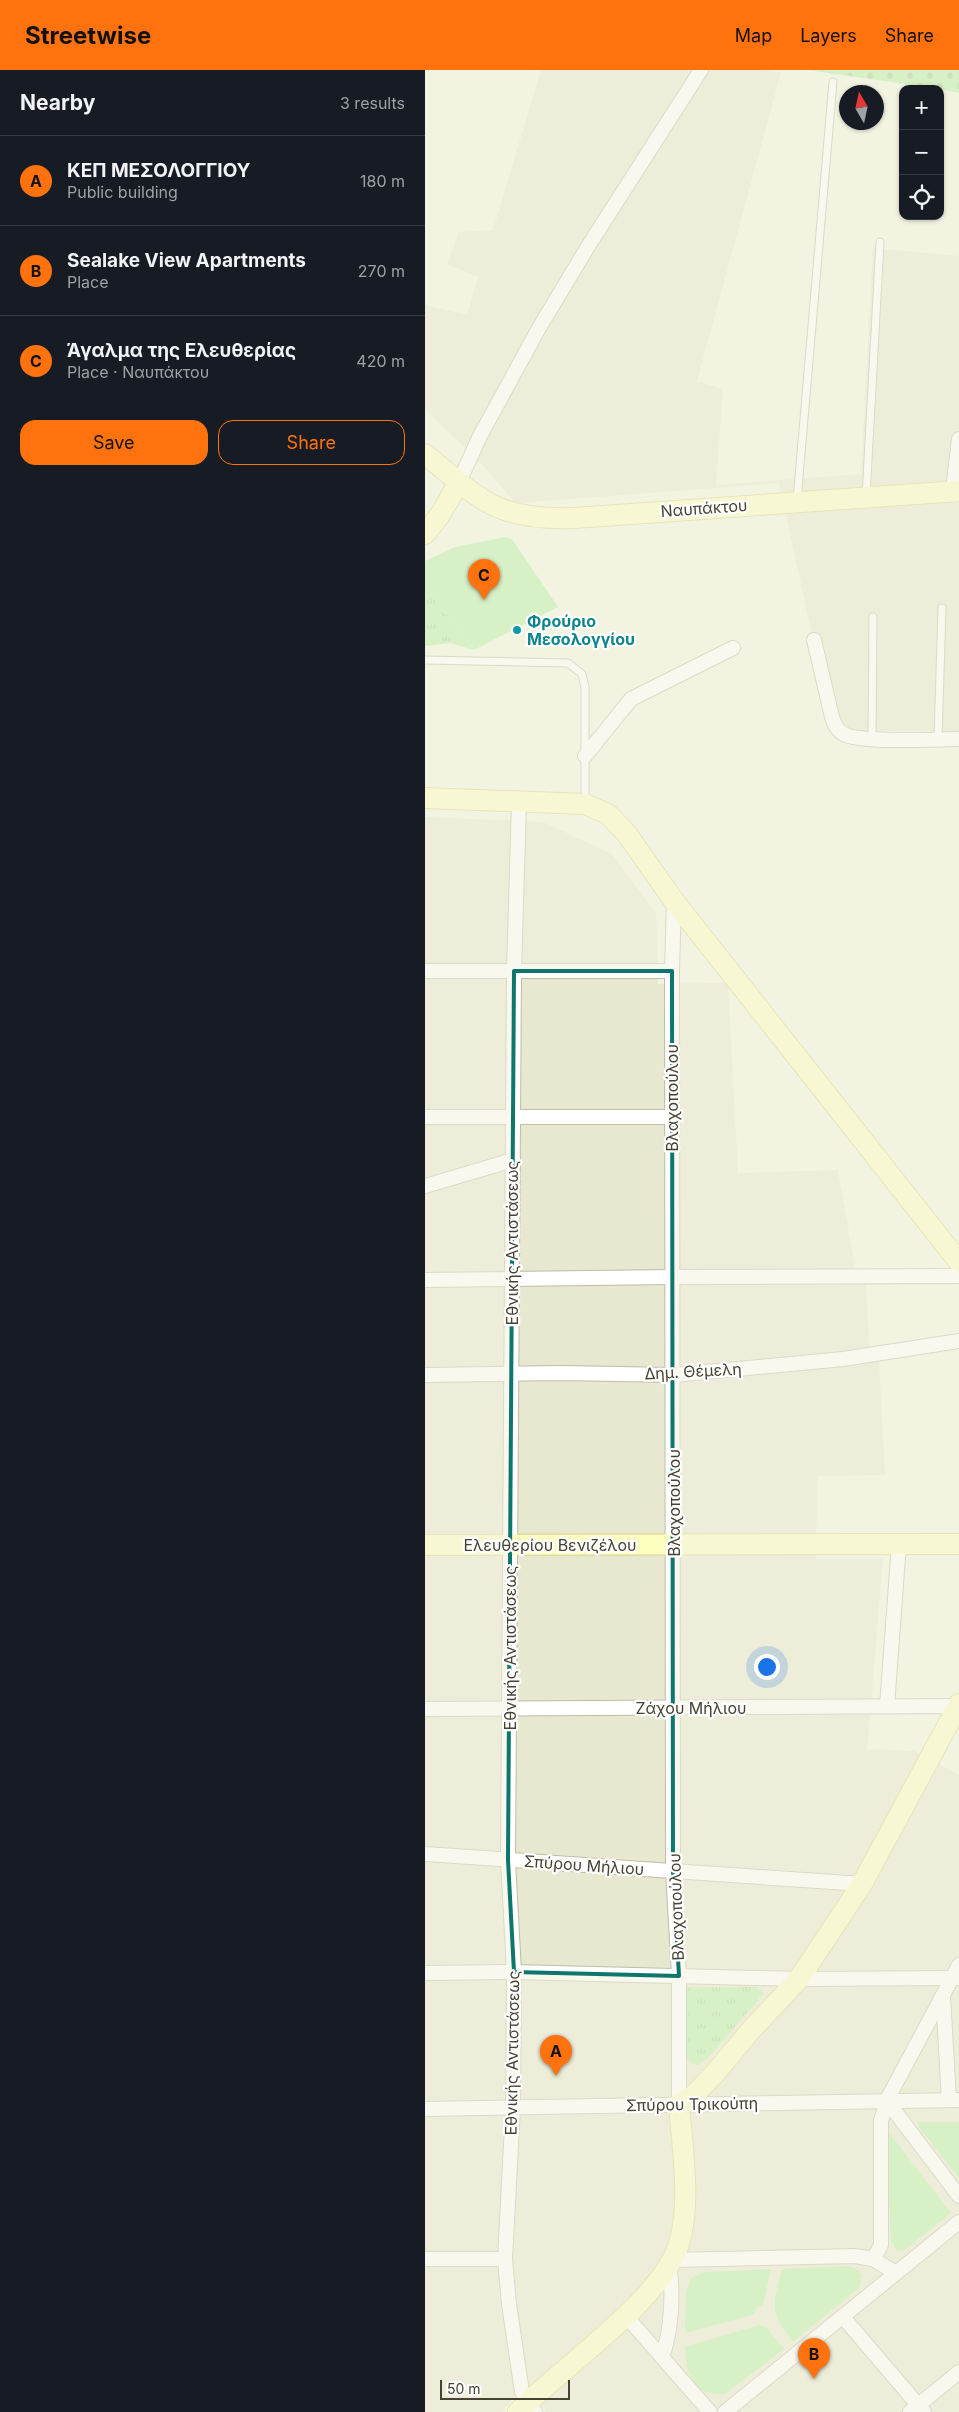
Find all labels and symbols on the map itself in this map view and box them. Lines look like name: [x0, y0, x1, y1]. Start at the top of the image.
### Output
north arrow: [839, 85, 884, 130]
street label: Ναυπάκτου: [660, 495, 748, 521]
pin: C: [468, 559, 500, 600]
place label: Φρούριο Μεσολογγίου: [527, 611, 635, 649]
marker: Φρούριο Μεσολογγίου: [511, 624, 523, 636]
street label: Βλαχοπούλου: [662, 1044, 682, 1152]
street label: Εθνικής Αντιστάσεως: [502, 1161, 522, 1325]
street label: Δημ. Θέμελη: [644, 1358, 742, 1384]
street label: Βλαχοπούλου: [664, 1449, 684, 1557]
street label: Ελευθερίου Βενιζέλου: [463, 1535, 637, 1555]
street label: Εθνικής Αντιστάσεως: [500, 1566, 520, 1730]
your location: [754, 1654, 780, 1680]
street label: Ζάχου Μήλιου: [636, 1698, 746, 1718]
street label: Σπύρου Μήλιου: [523, 1851, 645, 1879]
street label: Βλαχοπούλου: [664, 1853, 688, 1961]
street label: Εθνικής Αντιστάσεως: [501, 1970, 523, 2136]
pin: A: [540, 2035, 572, 2076]
street label: Σπύρου Τρικούπη: [626, 2093, 758, 2115]
pin: B: [798, 2338, 830, 2379]
scale bar: [440, 2377, 570, 2400]

